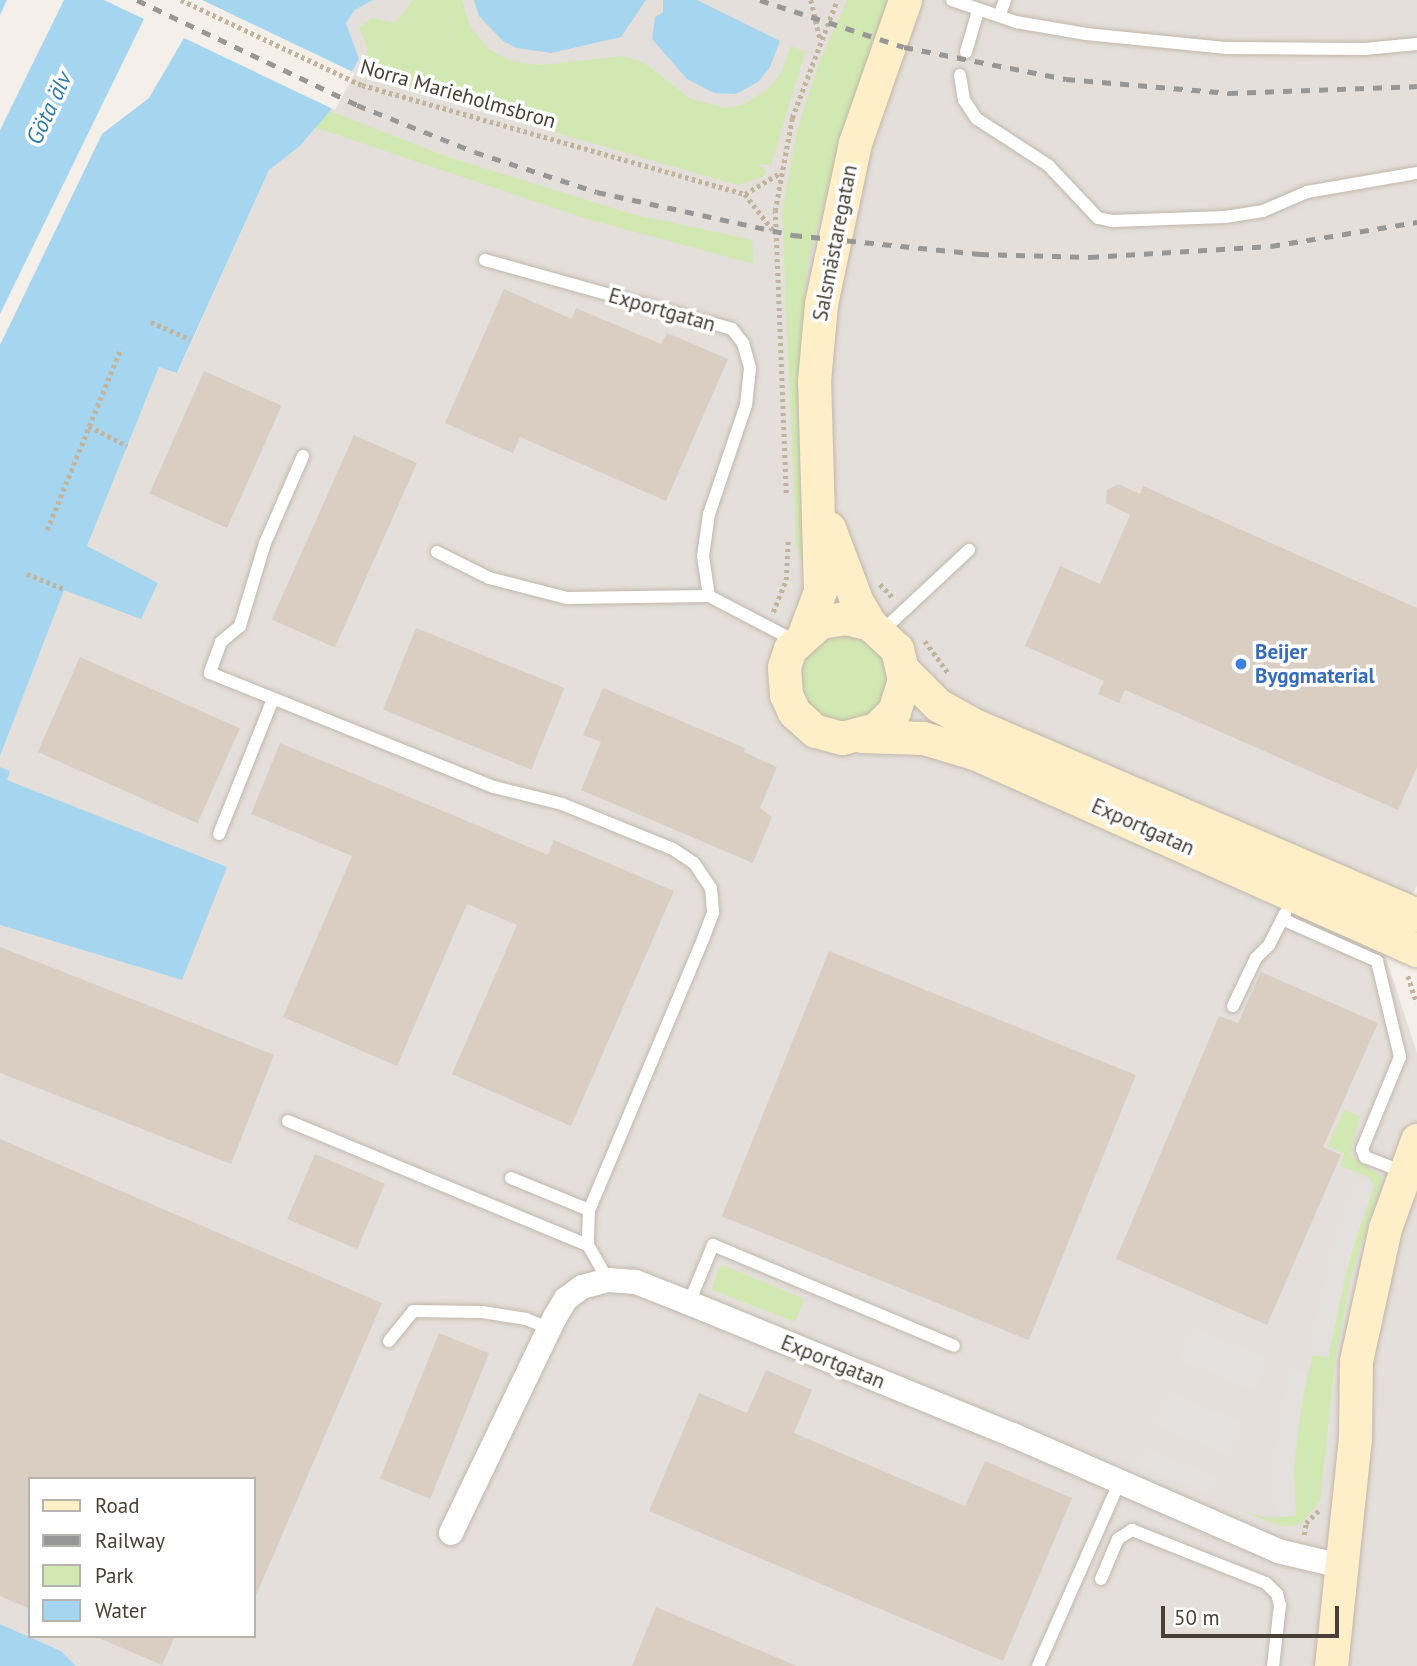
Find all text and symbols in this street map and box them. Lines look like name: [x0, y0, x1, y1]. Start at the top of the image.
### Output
street label: Norra Marieholmsbron: [357, 54, 559, 134]
water label: Göta älv: [20, 67, 78, 149]
street label: Salsmästaregatan: [807, 163, 863, 323]
street label: Exportgatan: [606, 283, 718, 337]
place label: Beijer Byggmaterial: [1255, 639, 1375, 689]
marker: Beijer Byggmaterial: [1233, 656, 1249, 672]
street label: Exportgatan: [1088, 793, 1198, 861]
street label: Exportgatan: [777, 1330, 889, 1394]
legend: [28, 1477, 256, 1638]
text: Road: [95, 1492, 139, 1519]
text: Railway: [95, 1527, 165, 1554]
text: Park: [95, 1562, 134, 1589]
scale bar: [1165, 1592, 1344, 1636]
text: Water: [95, 1597, 147, 1624]
text: 50 m: [1174, 1604, 1220, 1631]

